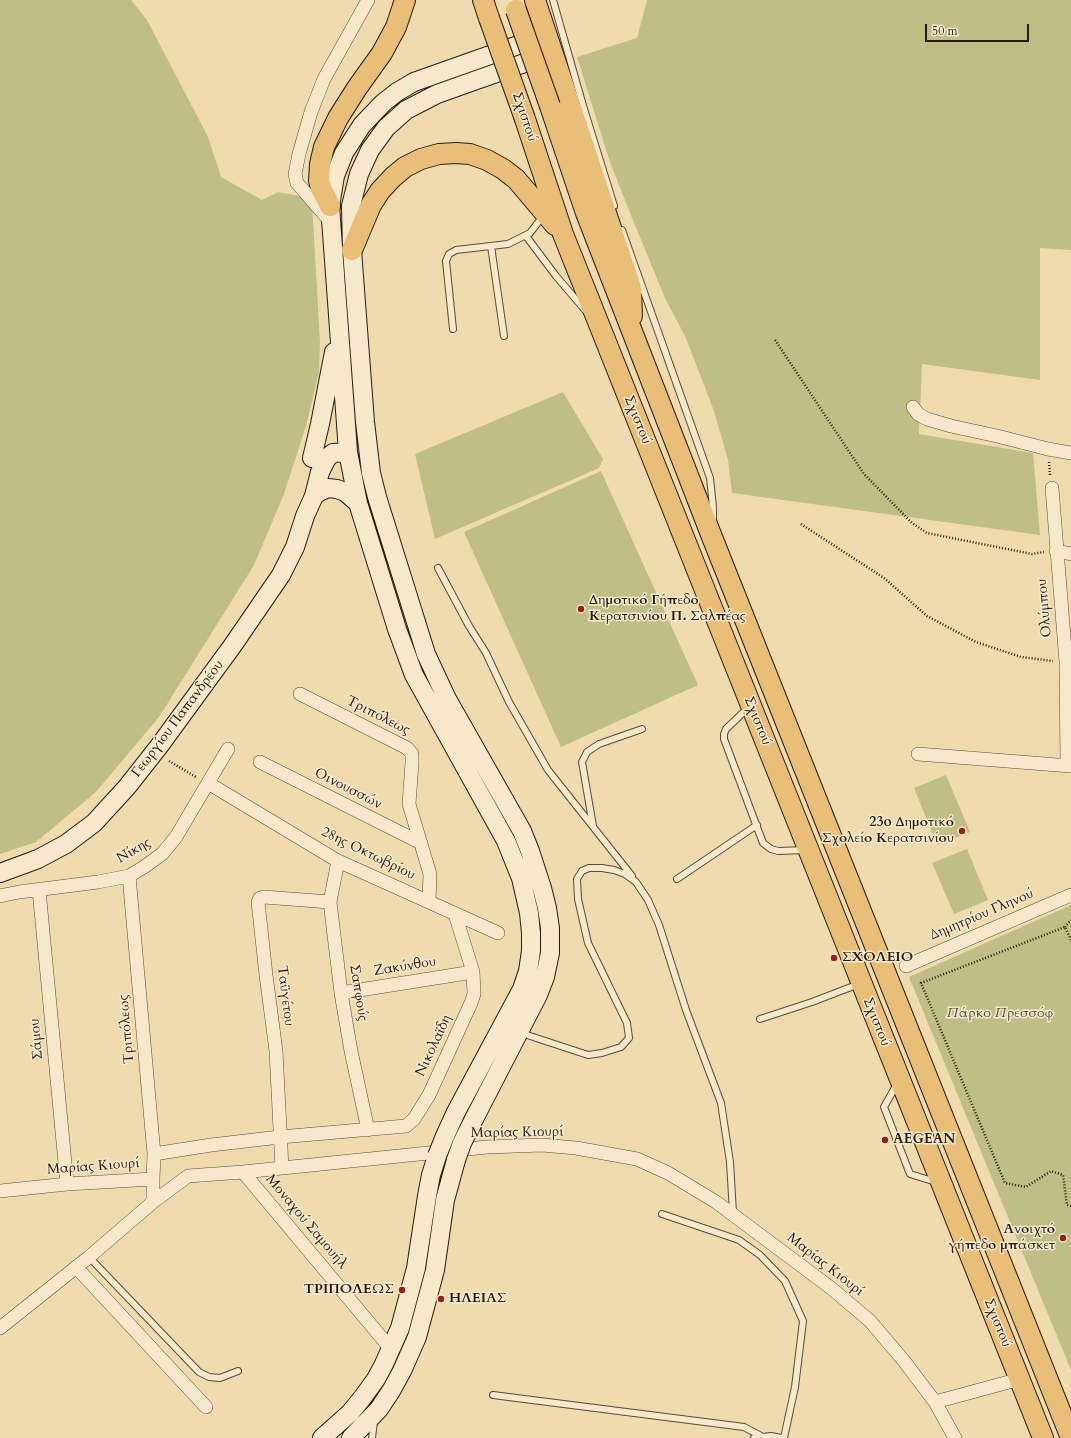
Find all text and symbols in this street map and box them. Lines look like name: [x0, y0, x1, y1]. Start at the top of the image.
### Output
scale bar: [927, 16, 1031, 42]
text: 50 m: [932, 23, 958, 39]
street label: Σχιστού: [508, 90, 540, 144]
street label: Σχιστού: [620, 393, 654, 447]
street label: Ολύμπου: [1034, 578, 1056, 638]
place label: Δημοτικό Γήπεδο Κερατσινίου Π. Σαλπέας: [589, 593, 746, 626]
marker: Δημοτικό Γήπεδο Κερατσινίου Π. Σαλπέας: [576, 604, 586, 614]
street label: Γεωργίου Παπανδρέου: [128, 657, 228, 781]
street label: Τριπόλεως: [343, 693, 413, 739]
street label: Σχιστού: [740, 694, 774, 748]
street label: Οινουσσών: [312, 765, 384, 813]
place label: 23o Δημοτικό Σχολείο Κερατσινίου: [822, 815, 954, 848]
street label: 28ης Οκτωβρίου: [318, 824, 418, 884]
marker: 23o Δημοτικό Σχολείο Κερατσινίου: [957, 826, 967, 836]
street label: Νίκης: [114, 835, 154, 867]
street label: Δημητρίου Γληνού: [928, 886, 1036, 944]
place label: ΣΧΟΛΕΙΟ: [842, 950, 913, 966]
marker: ΣΧΟΛΕΙΟ: [829, 953, 839, 963]
street label: Ζακύνθου: [373, 954, 437, 980]
street label: Σαπφούς: [345, 963, 371, 1023]
street label: Ταϋγέτου: [273, 965, 297, 1027]
street label: Τριπόλεως: [116, 994, 138, 1064]
street label: Σχιστού: [859, 995, 893, 1049]
park label: Πάρκο Πρεσσόφ: [947, 1006, 1053, 1022]
street label: Νικολαϊδη: [412, 1013, 456, 1079]
street label: Σάμου: [27, 1018, 47, 1060]
street label: Μαρίας Κιουρί: [471, 1124, 563, 1142]
place label: AEGEAN: [893, 1132, 956, 1148]
marker: AEGEAN: [880, 1135, 890, 1145]
street label: Μαρίας Κιουρί: [46, 1155, 140, 1179]
street label: Μοναχού Σαμουήλ: [262, 1171, 350, 1273]
place label: Ανοιχτό γήπεδο μπάσκετ: [948, 1222, 1055, 1254]
street label: Μαρίας Κιουρί: [783, 1230, 867, 1300]
marker: Ανοιχτό γήπεδο μπάσκετ: [1058, 1233, 1068, 1243]
place label: ΤΡΙΠΟΛΕΩΣ: [304, 1282, 394, 1298]
marker: ΤΡΙΠΟΛΕΩΣ: [397, 1285, 407, 1295]
place label: ΗΛΕΙΑΣ: [449, 1291, 506, 1307]
marker: ΗΛΕΙΑΣ: [436, 1294, 446, 1304]
street label: Σχιστού: [980, 1296, 1014, 1350]

